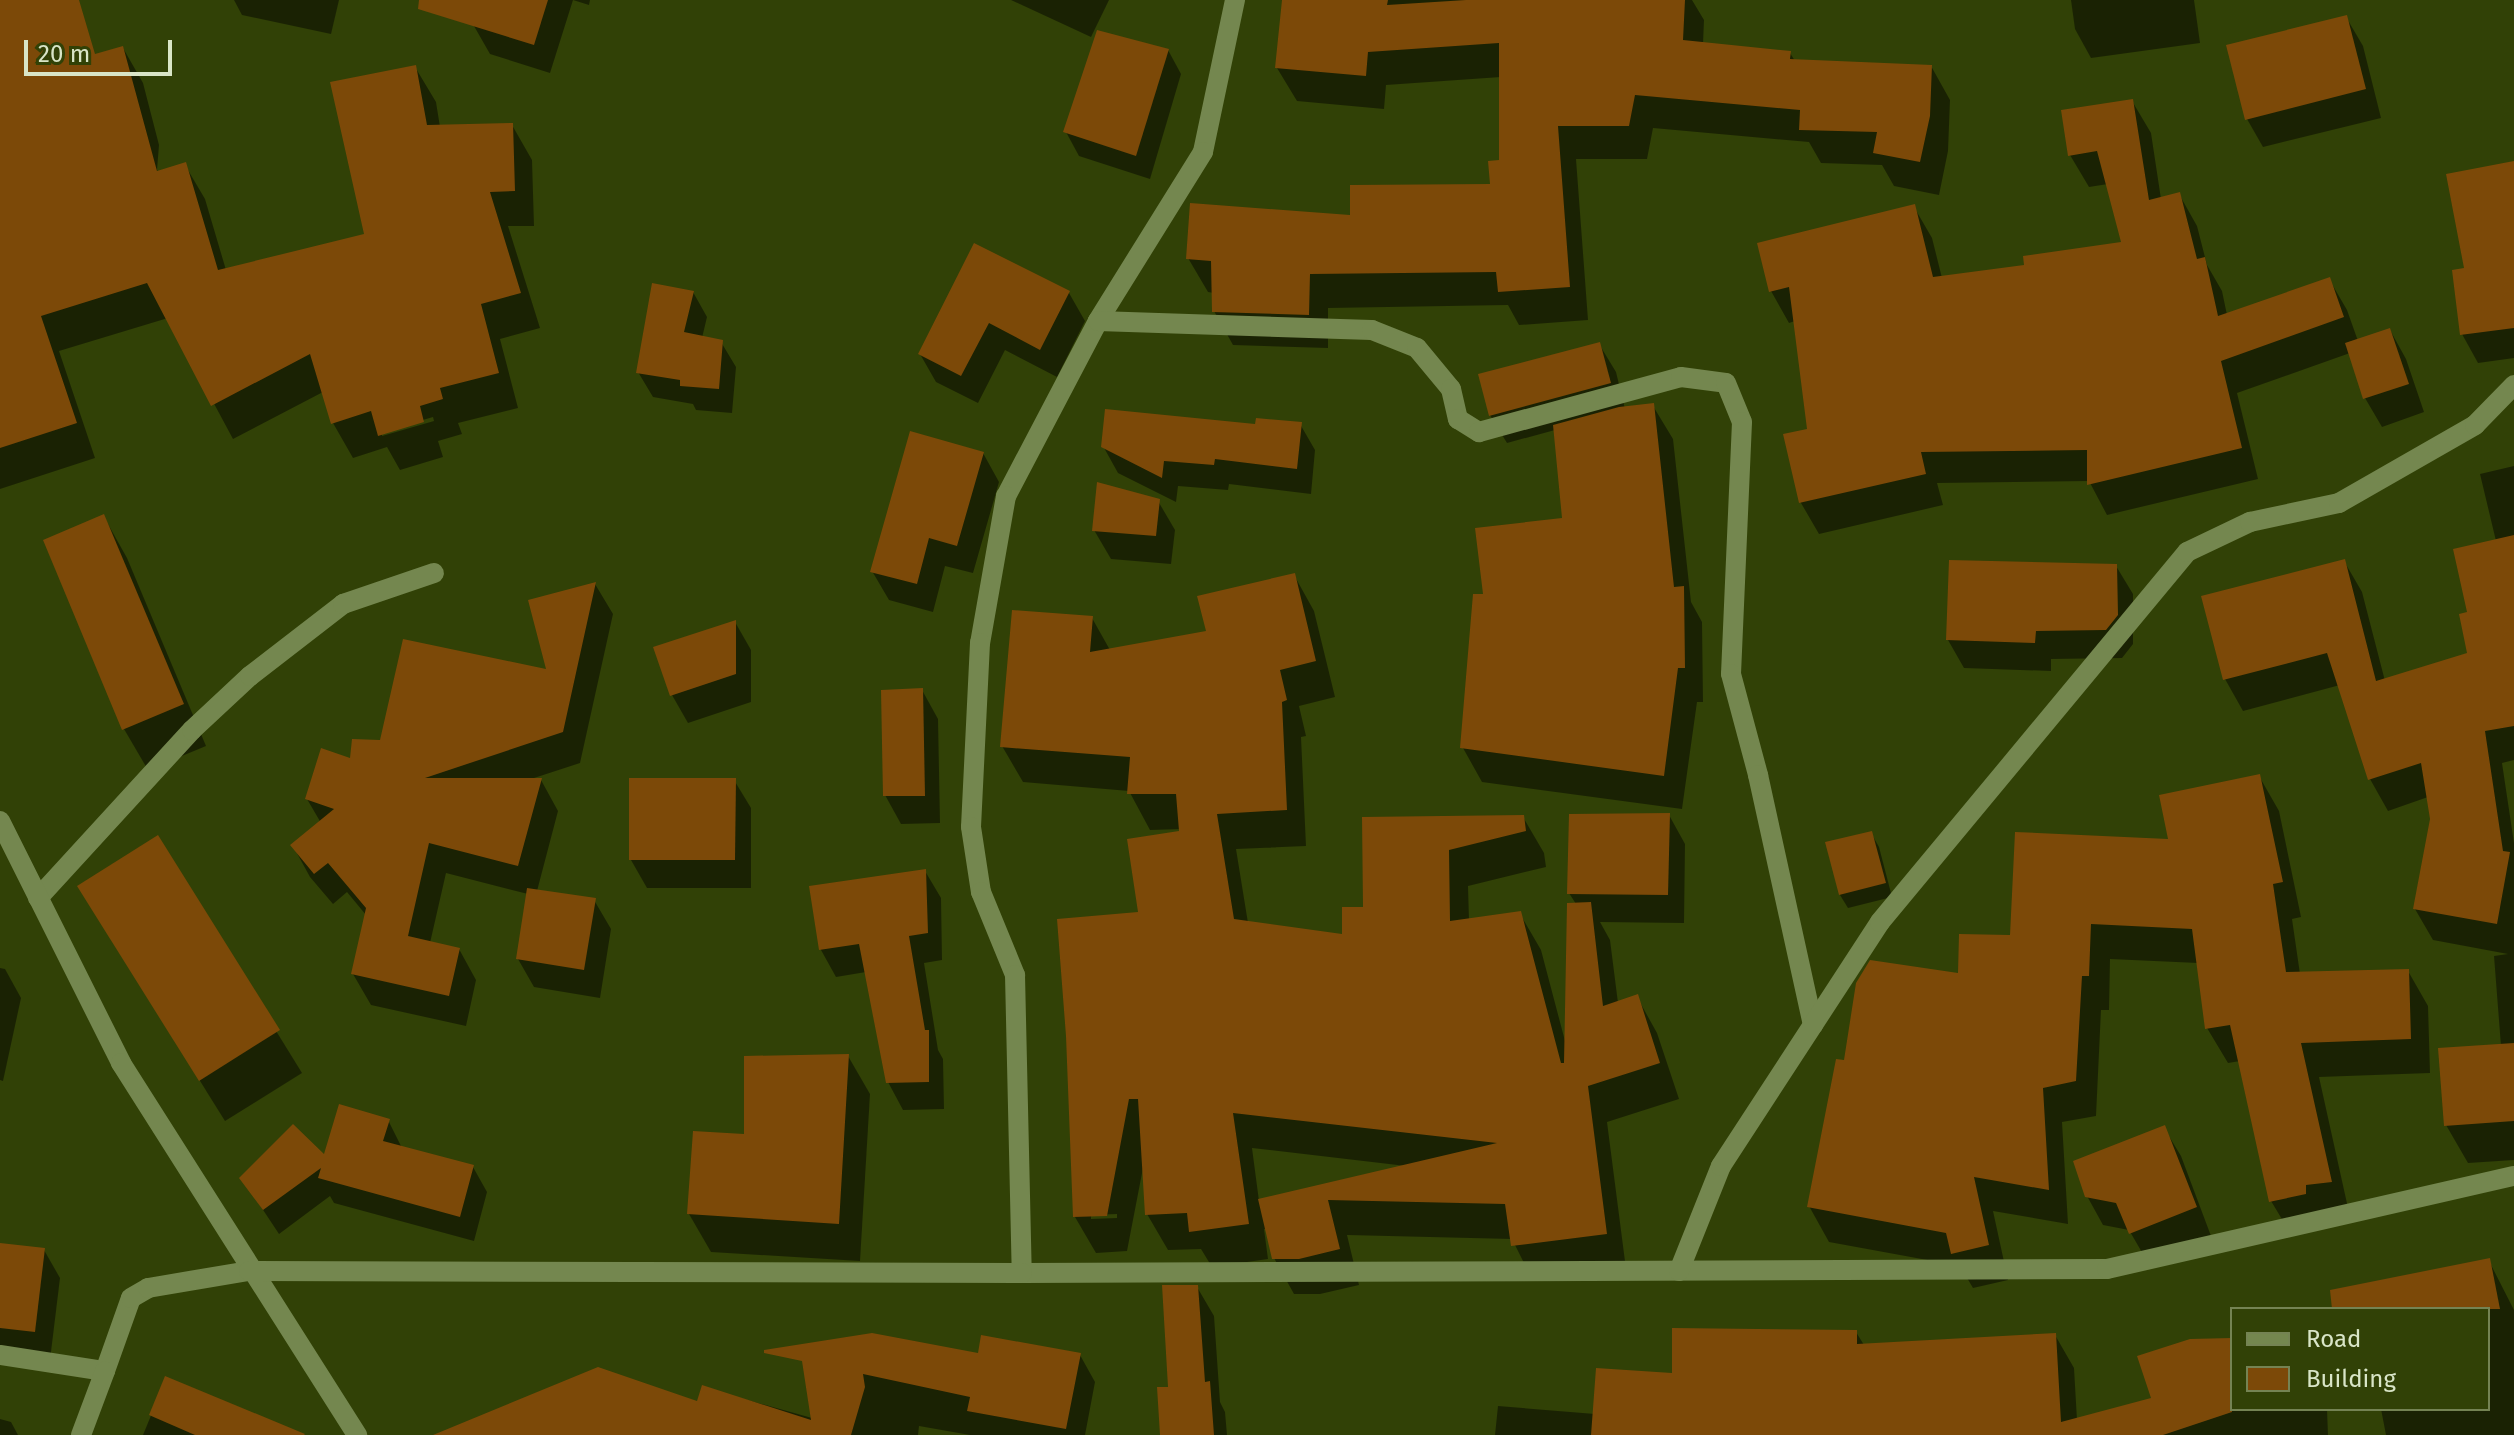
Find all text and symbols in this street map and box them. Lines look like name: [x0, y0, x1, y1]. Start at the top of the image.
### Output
scale bar: [28, 24, 176, 74]
text: 20 m: [38, 40, 90, 68]
legend: [2230, 1307, 2490, 1411]
text: Road: [2306, 1325, 2361, 1353]
text: Building: [2306, 1365, 2396, 1393]

